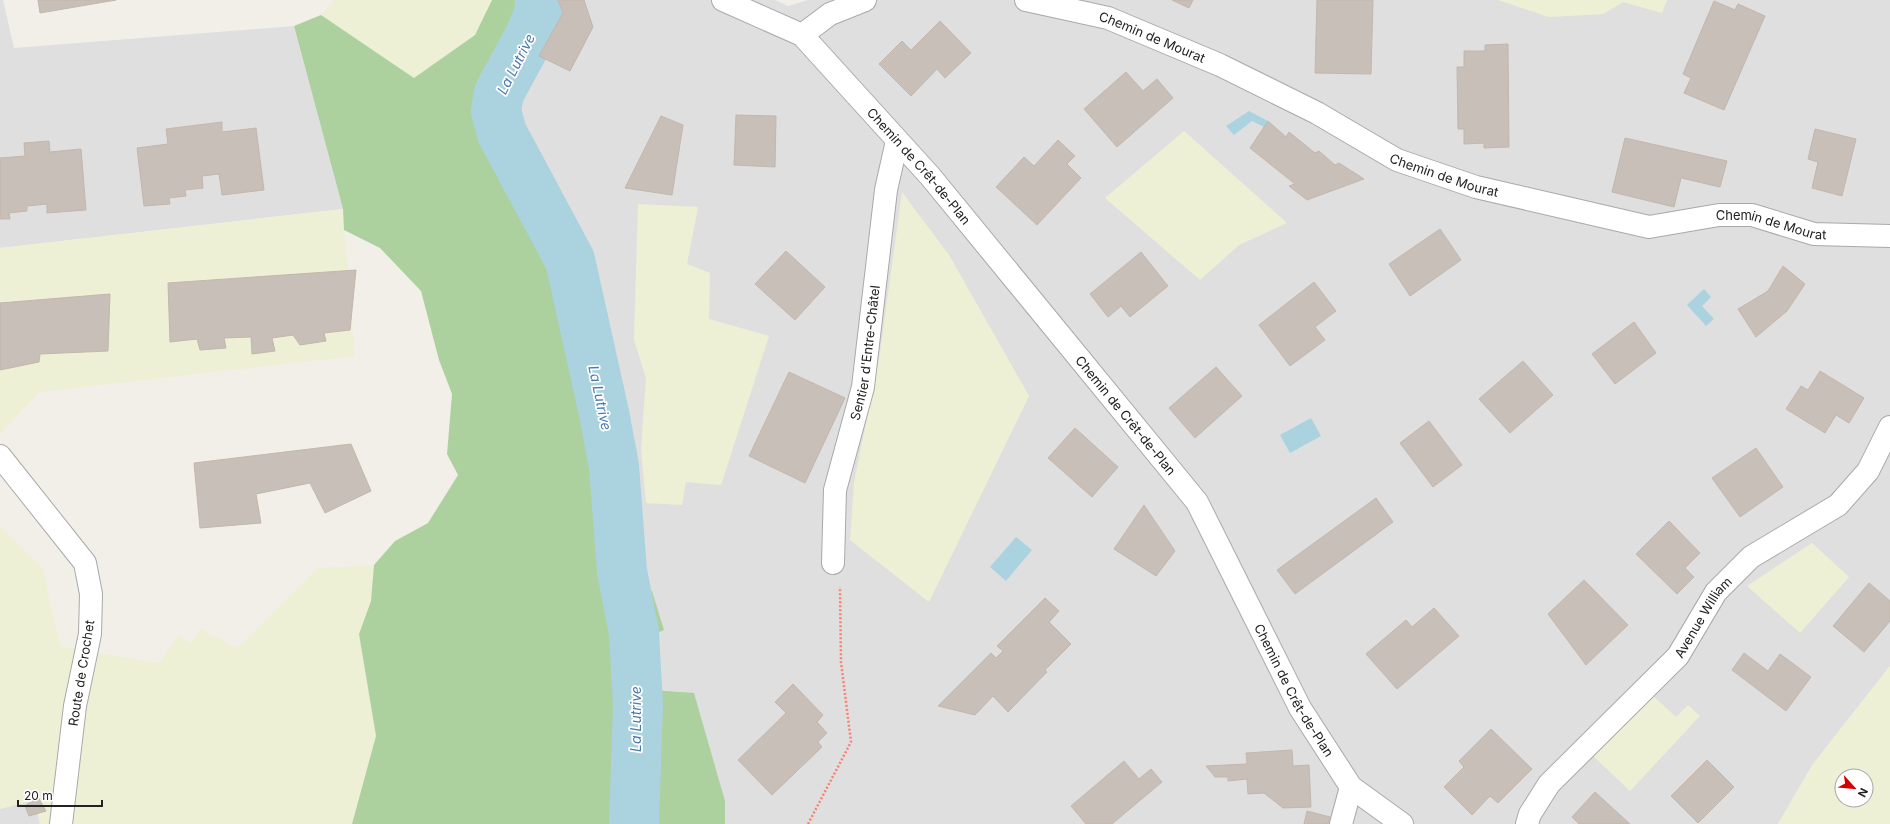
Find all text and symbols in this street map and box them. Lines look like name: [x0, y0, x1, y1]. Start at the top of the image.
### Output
street label: Chemin de Mourat: [1098, 8, 1208, 66]
water label: La Lutrive: [493, 31, 538, 97]
street label: Chemin de Crêt-de-Plan: [864, 104, 974, 227]
street label: Chemin de Mourat: [1387, 149, 1500, 200]
street label: Chemin de Mourat: [1716, 207, 1827, 242]
street label: Sentier d'Entre-Châtel: [846, 284, 883, 422]
street label: Chemin de Crêt-de-Plan: [1072, 352, 1179, 478]
water label: La Lutrive: [585, 364, 616, 432]
street label: Avenue William: [1671, 573, 1735, 660]
street label: Route de Crochet: [65, 619, 97, 727]
street label: Chemin de Crêt-de-Plan: [1251, 621, 1337, 760]
water label: La Lutrive: [627, 686, 644, 752]
north arrow: [1834, 768, 1874, 808]
scale bar: [18, 782, 102, 808]
text: N: [1855, 786, 1871, 799]
text: 20 m: [24, 788, 53, 803]

